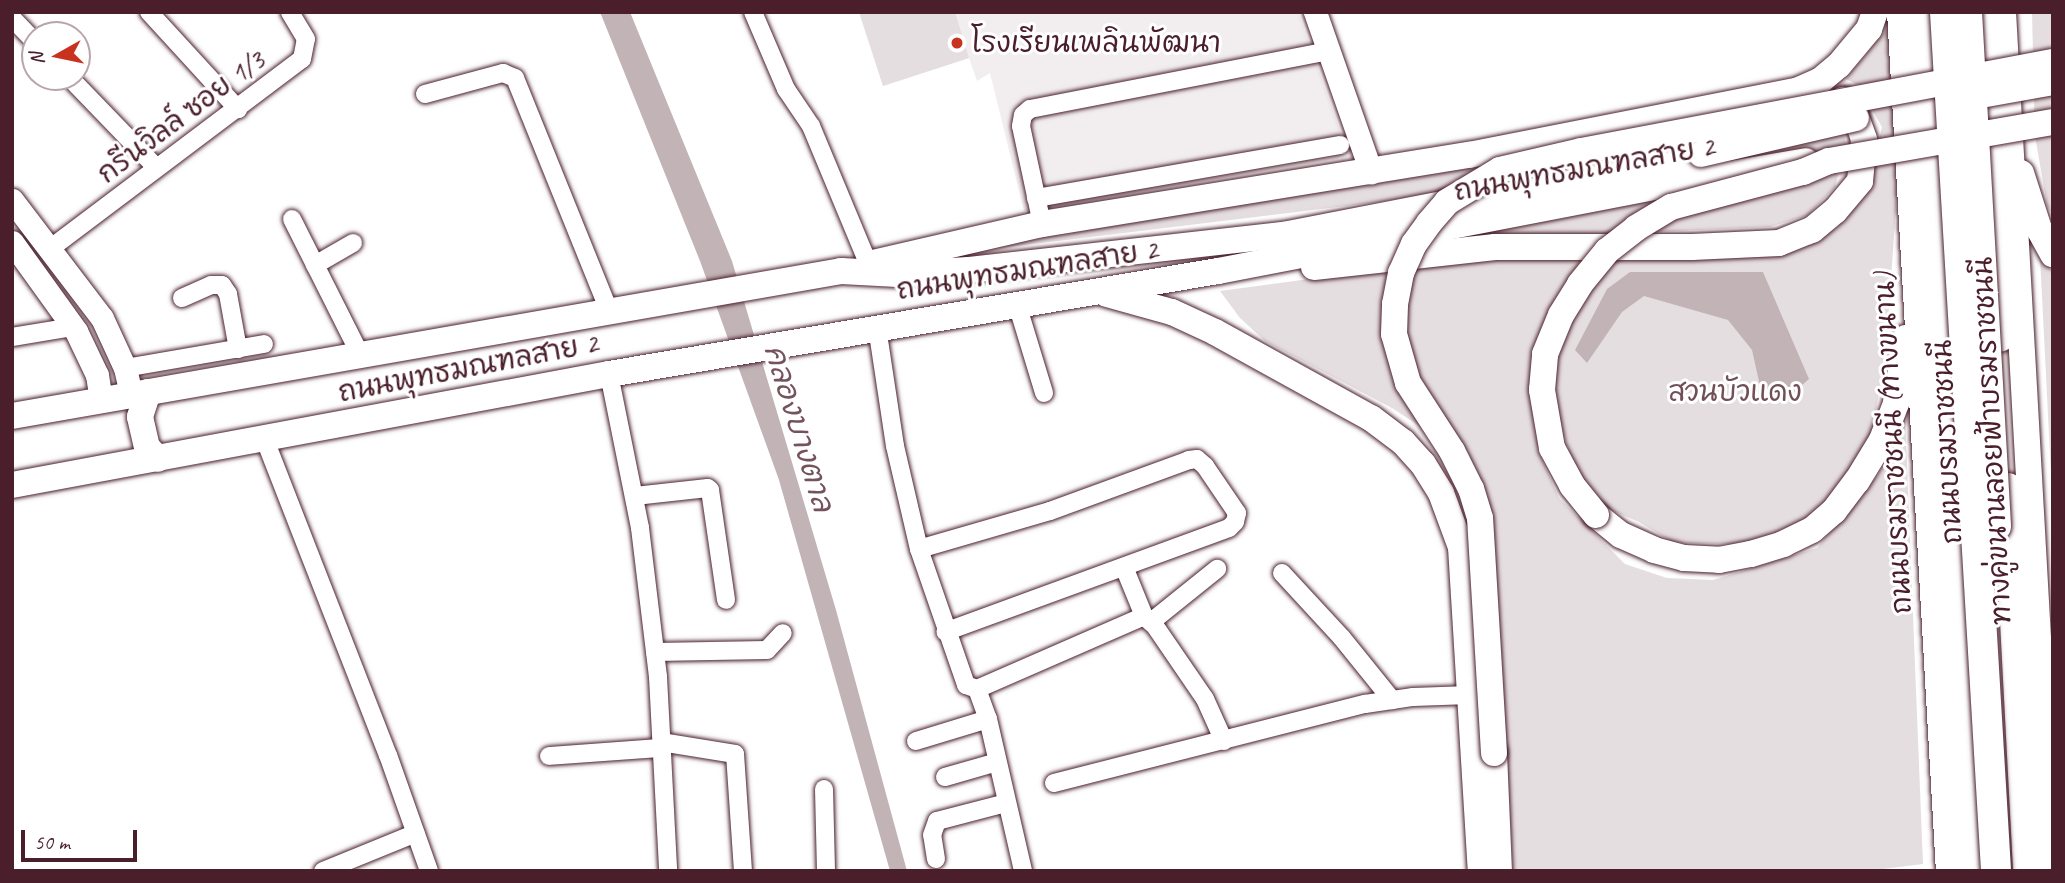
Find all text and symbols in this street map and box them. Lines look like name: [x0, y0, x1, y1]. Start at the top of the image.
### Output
north arrow: [21, 21, 91, 91]
place label: โรงเรียนเพลินพัฒนา: [971, 26, 1221, 60]
marker: โรงเรียนเพลินพัฒนา: [949, 35, 965, 51]
street label: กรีนวิลล์ ซอย 1/3: [91, 43, 271, 191]
text: N: [24, 51, 50, 67]
street label: ถนนพุทธมณฑลสาย 2: [1451, 130, 1717, 208]
street label: ถนนพุทธมณฑลสาย 2: [894, 233, 1160, 307]
street label: ทางคู่ขนานลอยฟ้าบรมราชชนนี: [1966, 256, 2018, 626]
street label: ถนนบรมราชชนนี (ทางขนาน): [1867, 271, 1919, 615]
street label: ถนนพุทธมณฑลสาย 2: [335, 326, 601, 410]
street label: ถนนบรมราชชนนี: [1925, 339, 1969, 545]
water label: คลองบางตาล: [757, 340, 841, 516]
park label: สวนบัวแดง: [1668, 375, 1802, 409]
scale bar: [24, 816, 140, 860]
text: 50 m: [34, 829, 70, 855]

